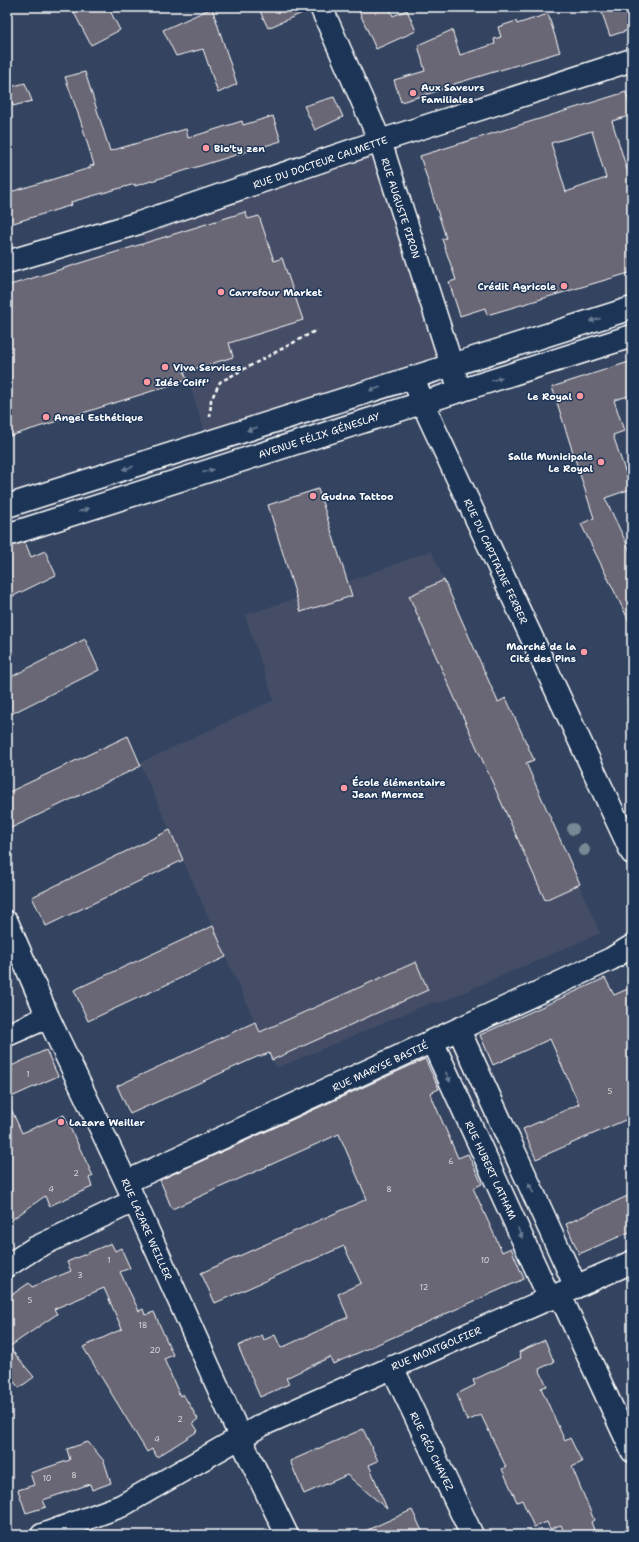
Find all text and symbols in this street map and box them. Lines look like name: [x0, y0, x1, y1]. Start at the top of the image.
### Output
place label: Aux Saveurs Familiales: [421, 81, 485, 106]
marker: Aux Saveurs Familiales: [408, 88, 418, 98]
street label: RUE DU DOCTEUR CALMETTE: [251, 133, 389, 192]
place label: Bio'ty zen: [214, 142, 265, 155]
marker: Bio'ty zen: [201, 143, 211, 153]
street label: RUE AUGUSTE PIRON: [378, 156, 423, 260]
place label: Crédit Agricole: [478, 280, 556, 293]
marker: Crédit Agricole: [559, 281, 569, 291]
place label: Carrefour Market: [229, 286, 323, 299]
marker: Carrefour Market: [216, 287, 226, 297]
one-way arrow: [588, 317, 600, 323]
place label: Viva Services: [173, 361, 242, 374]
marker: Viva Services: [160, 362, 170, 372]
place label: Idée Coiff': [155, 376, 209, 389]
one-way arrow: [491, 376, 503, 382]
marker: Idée Coiff': [142, 377, 152, 387]
one-way arrow: [369, 386, 381, 392]
place label: Le Royal: [527, 390, 573, 403]
marker: Le Royal: [575, 391, 585, 401]
street label: AVENUE FÉLIX GÉNESLAY: [257, 410, 382, 461]
place label: Angel Esthétique: [54, 411, 143, 424]
marker: Angel Esthétique: [41, 412, 51, 422]
one-way arrow: [245, 426, 257, 432]
place label: Salle Municipale Le Royal: [508, 450, 594, 475]
marker: Salle Municipale Le Royal: [596, 457, 606, 467]
one-way arrow: [121, 465, 133, 471]
one-way arrow: [202, 468, 214, 474]
place label: Gudna Tattoo: [321, 490, 394, 503]
marker: Gudna Tattoo: [308, 491, 318, 501]
street label: RUE DU CAPITAINE FERBER: [461, 496, 530, 626]
one-way arrow: [78, 507, 90, 513]
place label: Marché de la Cité des Pins: [506, 640, 576, 665]
marker: Marché de la Cité des Pins: [579, 647, 589, 657]
place label: École élémentaire Jean Mermoz: [352, 776, 446, 801]
marker: École élémentaire Jean Mermoz: [339, 783, 349, 793]
street label: RUE MARYSE BASTIÉ: [330, 1038, 430, 1094]
house number: 1: [26, 1069, 30, 1080]
one-way arrow: [445, 1071, 452, 1083]
house number: 5: [608, 1086, 613, 1097]
place label: Lazare Weiller: [69, 1116, 145, 1129]
marker: Lazare Weiller: [56, 1117, 66, 1127]
street label: RUE HUBERT LATHAM: [462, 1119, 519, 1222]
house number: 6: [448, 1156, 454, 1167]
house number: 2: [73, 1168, 79, 1179]
street label: RUE LAZARE WEILLER: [118, 1176, 175, 1282]
one-way arrow: [528, 1183, 534, 1194]
house number: 4: [48, 1184, 54, 1195]
house number: 8: [386, 1184, 392, 1195]
one-way arrow: [517, 1228, 523, 1239]
house number: 1: [107, 1255, 111, 1266]
house number: 10: [481, 1255, 489, 1266]
house number: 3: [77, 1270, 83, 1281]
house number: 12: [420, 1282, 429, 1293]
house number: 5: [28, 1295, 33, 1306]
house number: 18: [139, 1320, 147, 1331]
street label: RUE MONTGOLFIER: [389, 1324, 483, 1373]
house number: 20: [150, 1345, 160, 1356]
street label: RUE GÉO CHAVEZ: [407, 1410, 456, 1493]
house number: 2: [177, 1414, 183, 1425]
house number: 4: [154, 1434, 160, 1445]
house number: 8: [71, 1470, 77, 1481]
house number: 10: [43, 1473, 51, 1484]

